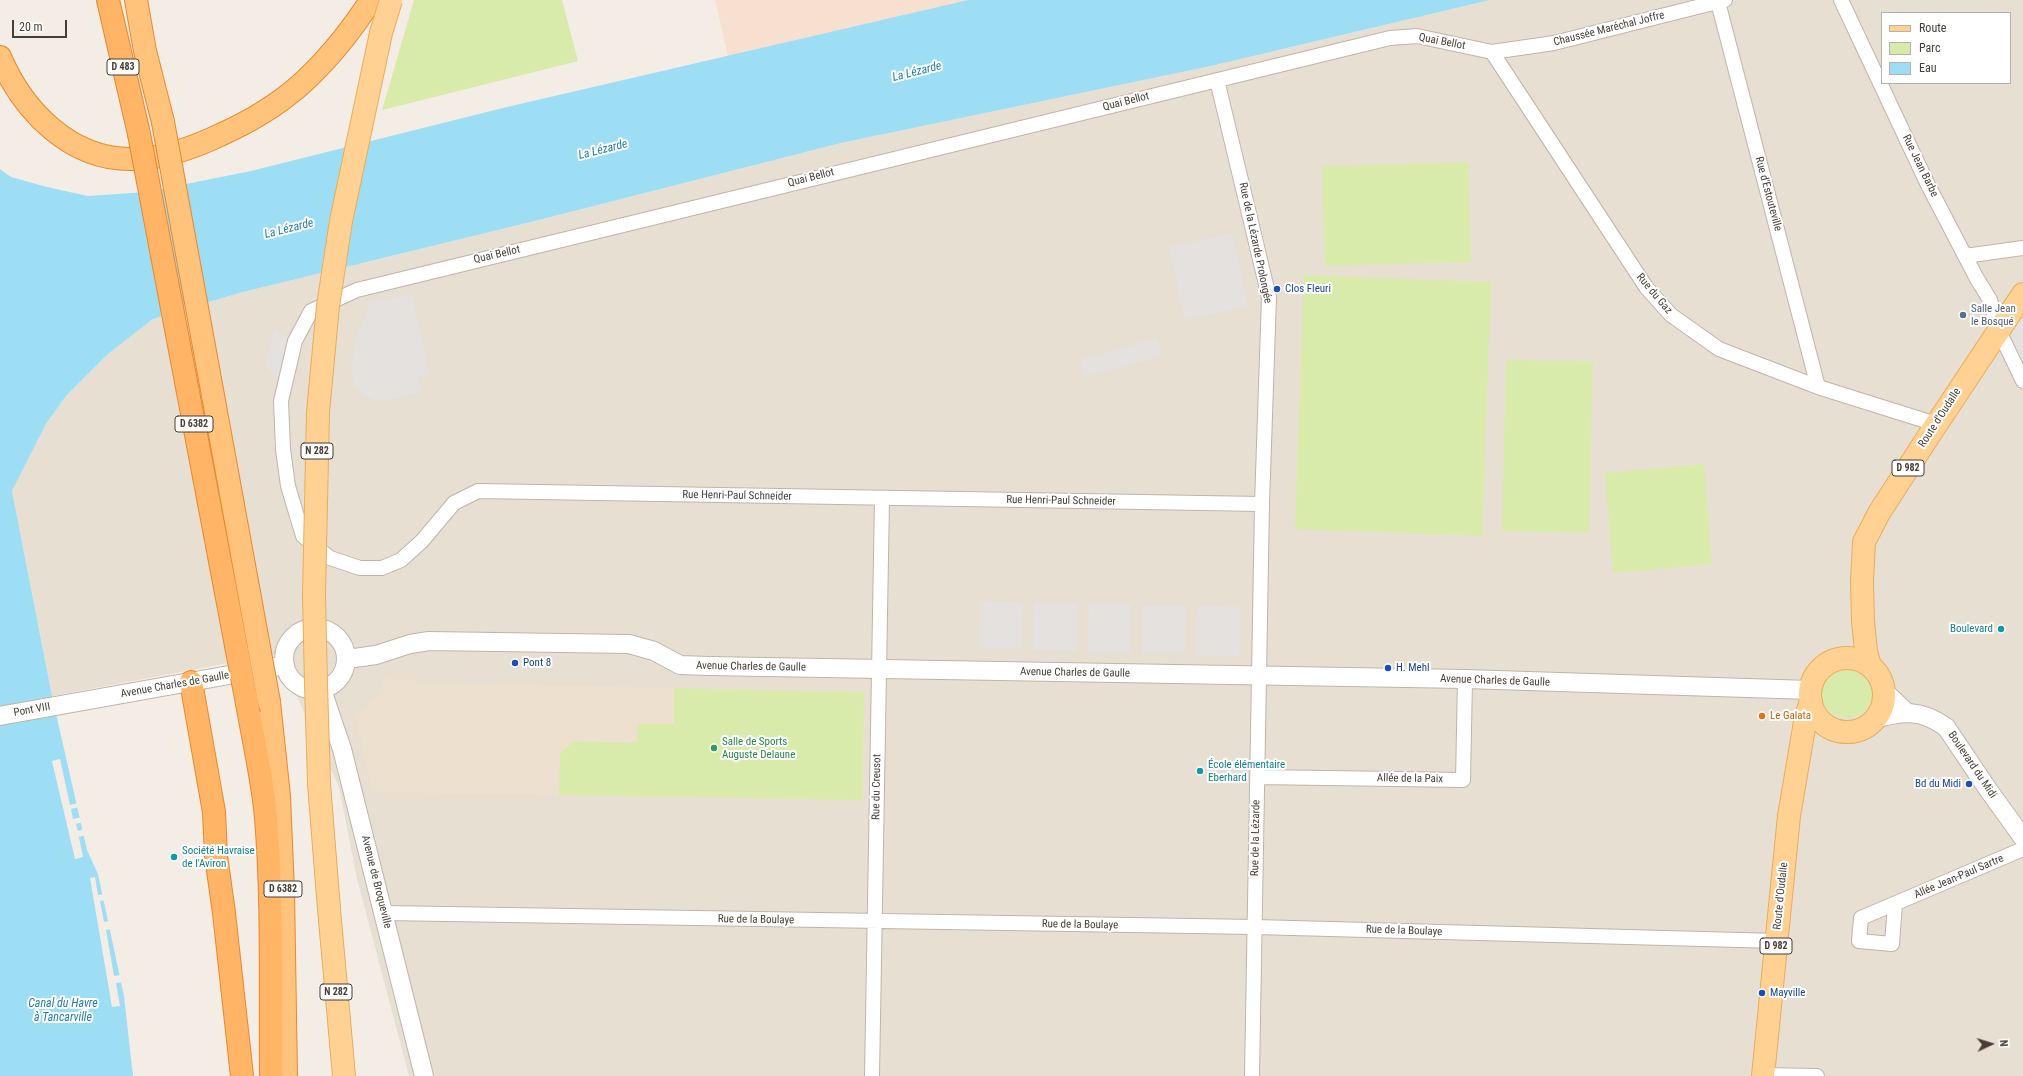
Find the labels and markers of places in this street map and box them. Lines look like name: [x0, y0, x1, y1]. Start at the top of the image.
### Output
place label: Clos Fleuri: [1285, 282, 1331, 296]
marker: Clos Fleuri: [1272, 284, 1282, 294]
place label: Salle Jean le Bosqué: [1971, 302, 2016, 328]
marker: Salle Jean le Bosqué: [1958, 310, 1968, 320]
place label: Boulevard: [1950, 622, 1993, 636]
marker: Boulevard: [1996, 624, 2006, 634]
place label: Pont 8: [523, 656, 551, 670]
marker: Pont 8: [510, 658, 520, 668]
place label: H. Mehl: [1396, 661, 1430, 675]
marker: H. Mehl: [1383, 663, 1393, 673]
place label: Le Galata: [1770, 709, 1811, 723]
marker: Le Galata: [1757, 711, 1767, 721]
place label: Salle de Sports Auguste Delaune: [722, 735, 795, 761]
marker: Salle de Sports Auguste Delaune: [709, 743, 719, 753]
place label: École élémentaire Eberhard: [1208, 758, 1285, 784]
marker: École élémentaire Eberhard: [1195, 766, 1205, 776]
place label: Bd du Midi: [1915, 777, 1961, 791]
marker: Bd du Midi: [1964, 779, 1974, 789]
place label: Société Havraise de l'Aviron: [182, 844, 255, 870]
marker: Société Havraise de l'Aviron: [169, 852, 179, 862]
place label: Mayville: [1770, 986, 1806, 1000]
marker: Mayville: [1757, 988, 1767, 998]

